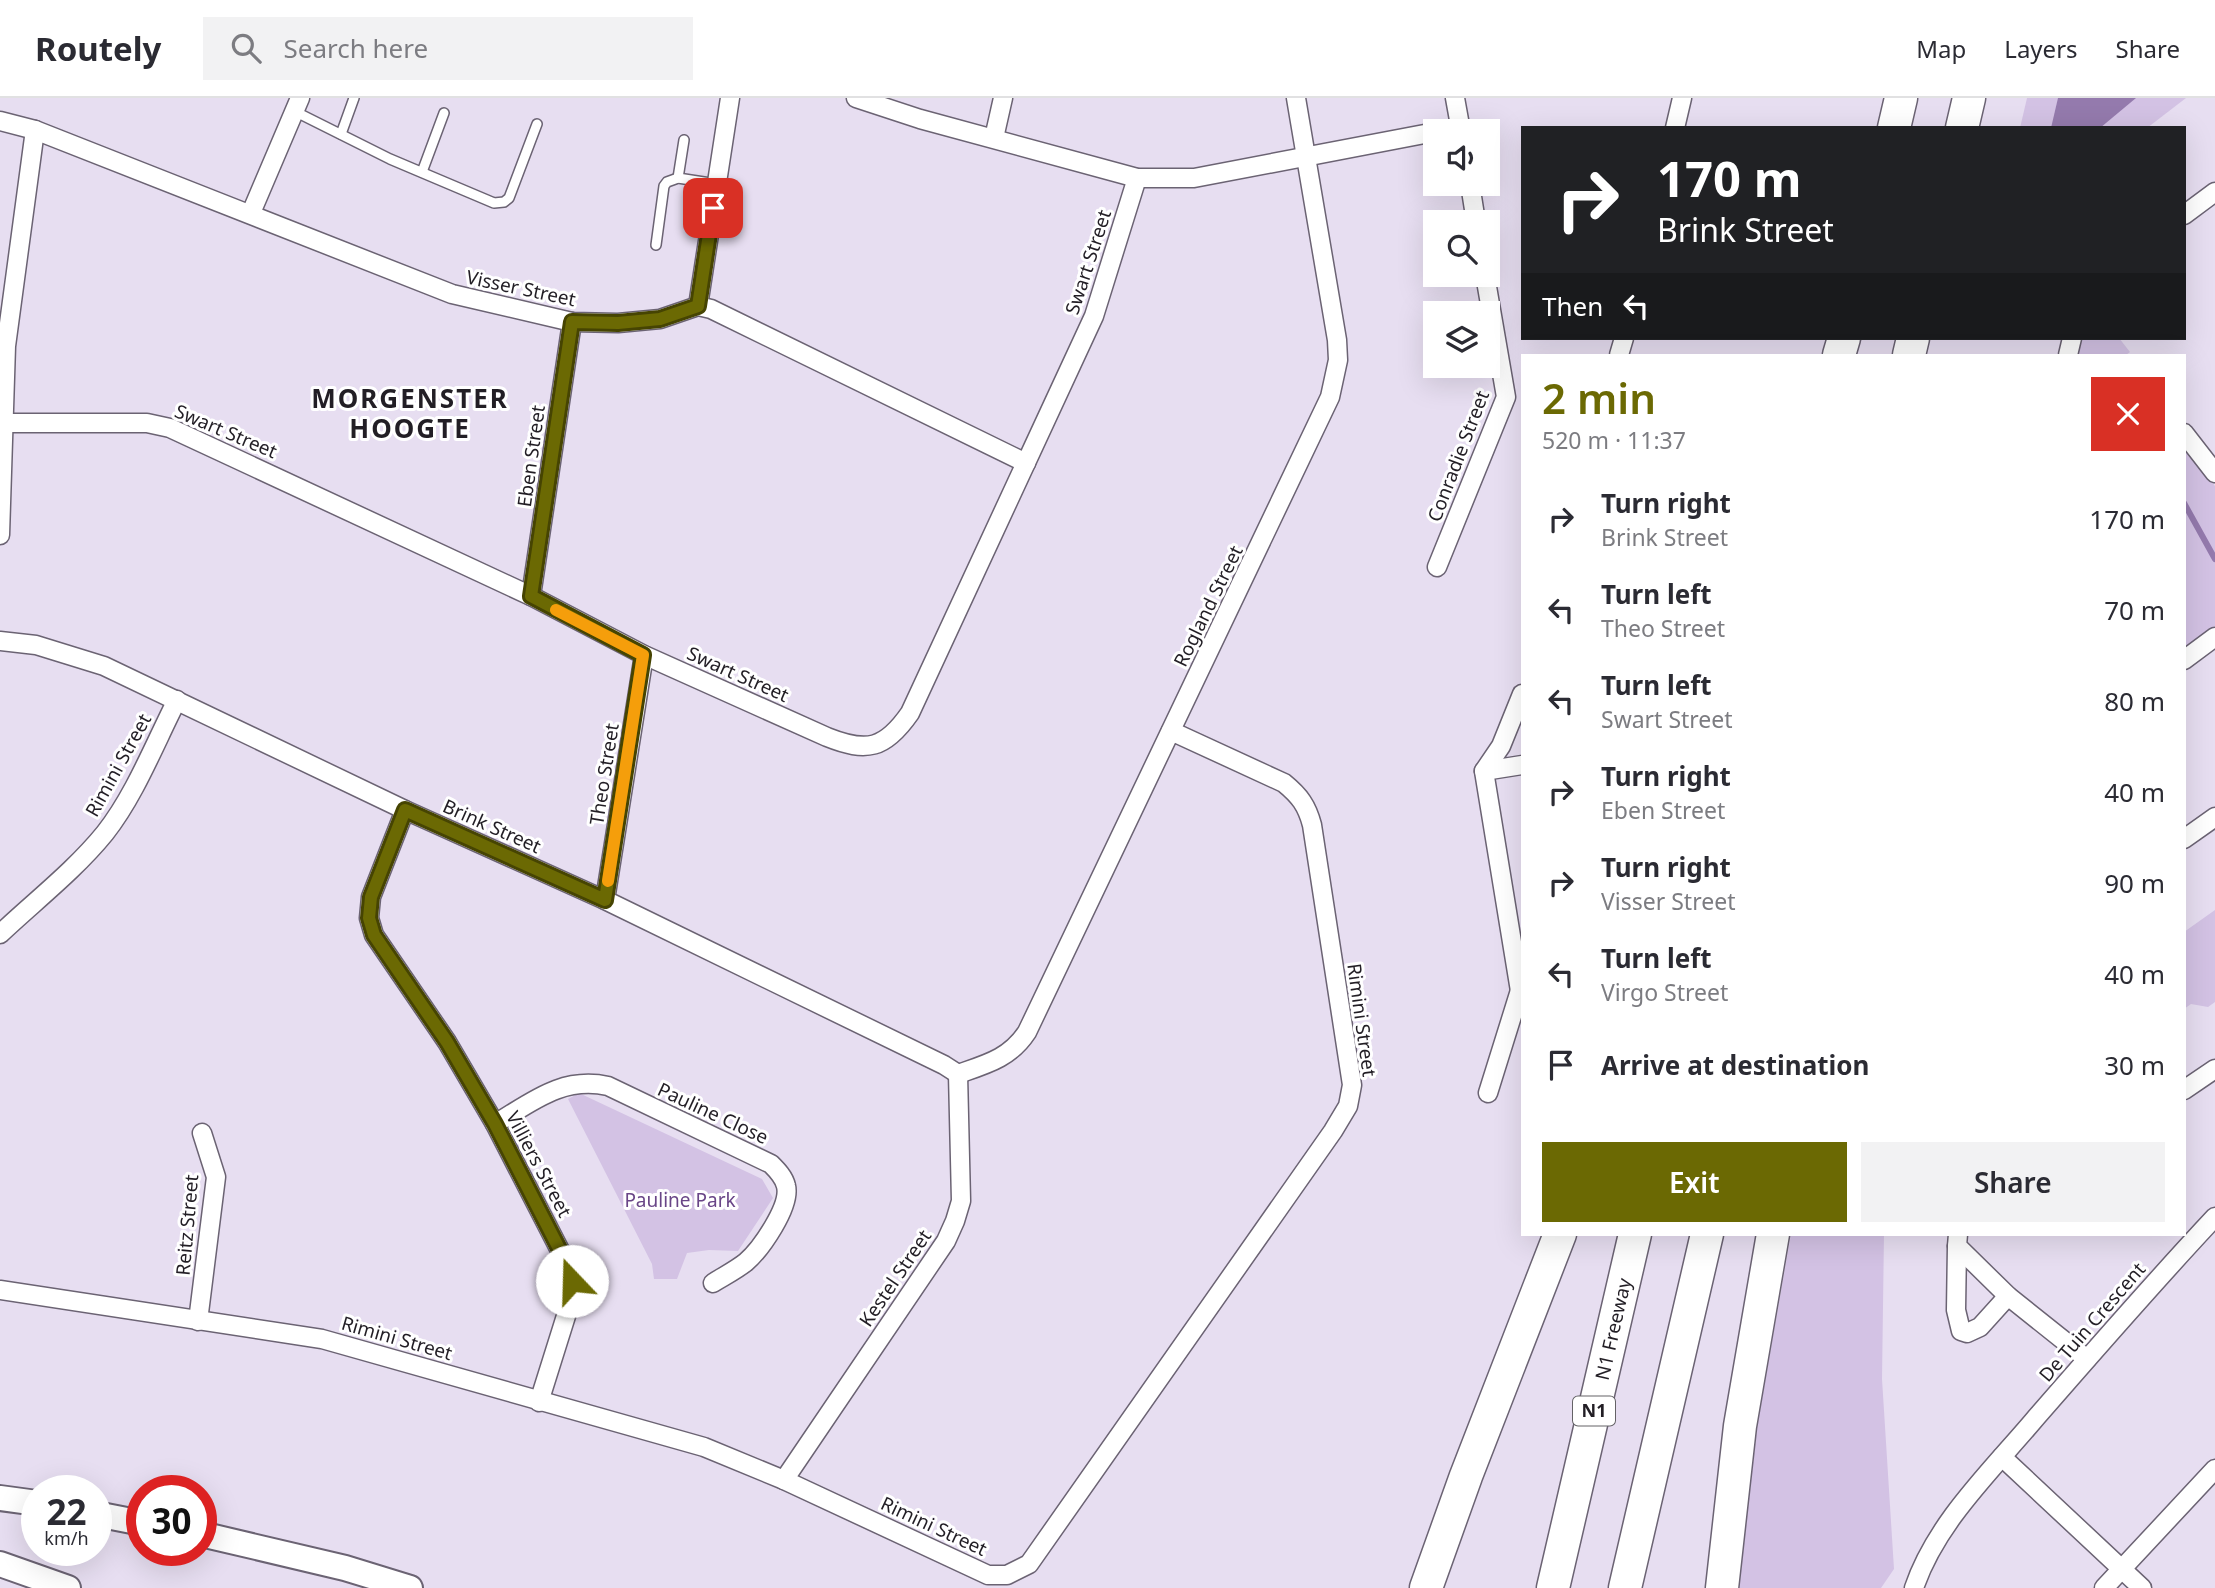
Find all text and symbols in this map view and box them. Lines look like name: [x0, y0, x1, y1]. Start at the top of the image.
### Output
search box: [203, 17, 693, 80]
text: Routely: [35, 26, 161, 71]
icon: search: [227, 29, 265, 67]
text: Search here: [283, 30, 428, 66]
text: Map: [1916, 32, 1966, 65]
text: Layers: [2004, 32, 2078, 65]
text: Share: [2116, 32, 2180, 65]
map controls: [1423, 119, 1500, 378]
button: sound: [1423, 119, 1500, 196]
text: 170 m: [1657, 145, 1802, 211]
icon: right: [1542, 154, 1633, 245]
pin: [683, 178, 743, 238]
icon: arrive: [694, 189, 732, 227]
street label: Swart Street: [1059, 206, 1117, 318]
text: Brink Street: [1657, 208, 1834, 251]
button: search: [1423, 210, 1500, 287]
street label: Visser Street: [464, 264, 578, 312]
icon: left: [1617, 287, 1655, 325]
text: Then: [1542, 288, 1603, 324]
button: layers: [1423, 301, 1500, 378]
text: 2 min: [1542, 369, 1656, 426]
button: close: [2091, 377, 2165, 451]
district label: MORGENSTER HOOGTE: [311, 380, 509, 446]
street label: Conradie Street: [1421, 386, 1495, 525]
street label: Swart Street: [171, 398, 281, 464]
street label: Eben Street: [511, 403, 551, 509]
text: 520 m · 11:37: [1542, 424, 1686, 456]
text: Turn right: [1601, 485, 1731, 521]
icon: right: [1542, 500, 1580, 538]
text: 170 m: [2089, 501, 2165, 537]
text: Brink Street: [1601, 521, 1728, 553]
street label: Rogland Street: [1167, 541, 1249, 671]
text: Turn left: [1601, 576, 1712, 612]
icon: left: [1542, 591, 1580, 629]
text: 70 m: [2104, 592, 2165, 628]
text: Theo Street: [1601, 612, 1725, 644]
street label: Swart Street: [683, 640, 793, 708]
text: Turn left: [1601, 667, 1712, 703]
icon: left: [1542, 682, 1580, 720]
text: 80 m: [2104, 683, 2165, 719]
text: Swart Street: [1601, 703, 1733, 735]
street label: Rimini Street: [79, 709, 157, 821]
street label: Theo Street: [583, 721, 625, 827]
text: Turn right: [1601, 758, 1731, 794]
icon: right: [1542, 773, 1580, 811]
text: 40 m: [2104, 774, 2165, 810]
street label: Brink Street: [439, 793, 545, 859]
text: Eben Street: [1601, 794, 1725, 826]
text: Turn right: [1601, 849, 1731, 885]
icon: right: [1542, 864, 1580, 902]
text: 90 m: [2104, 865, 2165, 901]
text: Visser Street: [1601, 885, 1735, 917]
text: Turn left: [1601, 940, 1712, 976]
icon: left: [1542, 955, 1580, 993]
text: 40 m: [2104, 956, 2165, 992]
street label: Rimini Street: [1341, 962, 1383, 1078]
text: Virgo Street: [1601, 976, 1728, 1008]
icon: arrive: [1542, 1046, 1580, 1084]
text: Arrive at destination: [1601, 1047, 1870, 1083]
text: 30 m: [2104, 1047, 2165, 1083]
street label: Pauline Close: [653, 1076, 773, 1150]
street label: Villiers Street: [500, 1106, 578, 1222]
button: Exit: [1542, 1142, 1847, 1222]
button: Share: [1861, 1142, 2165, 1222]
street label: Reitz Street: [170, 1173, 204, 1277]
park label: Pauline Park: [624, 1187, 736, 1213]
street label: Kestel Street: [853, 1224, 937, 1332]
position arrow: [535, 1244, 609, 1318]
street label: De Tuin Crescent: [2033, 1257, 2151, 1387]
street label: N1 Freeway: [1589, 1275, 1637, 1383]
street label: Rimini Street: [339, 1310, 456, 1366]
road number: N1: [1573, 1396, 1615, 1426]
speed limit sign: 30: [126, 1475, 217, 1566]
text: 22: [46, 1488, 87, 1535]
street label: Rimini Street: [877, 1490, 991, 1562]
text: km/h: [44, 1526, 89, 1550]

